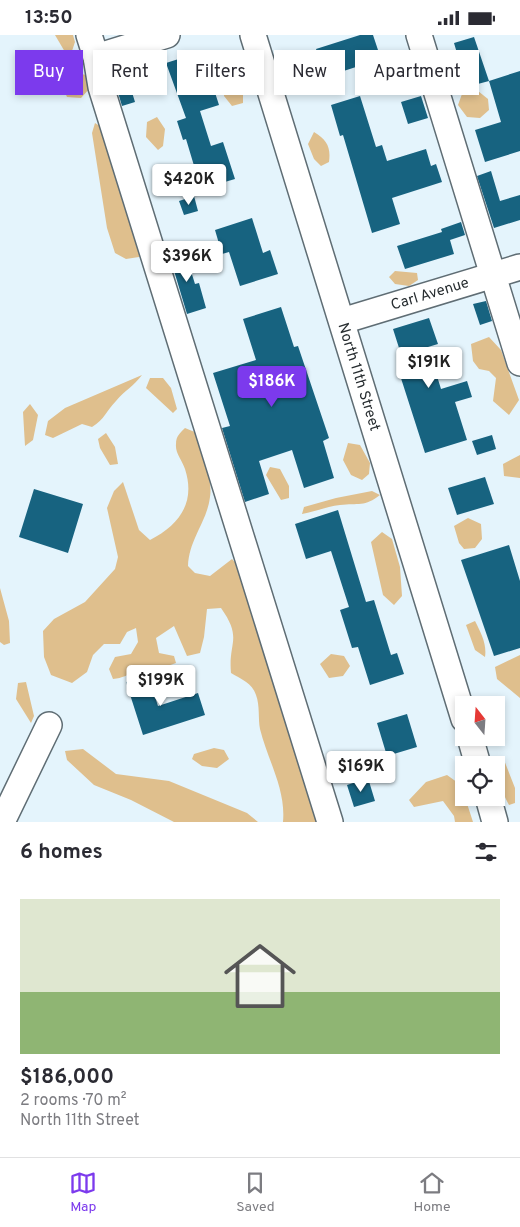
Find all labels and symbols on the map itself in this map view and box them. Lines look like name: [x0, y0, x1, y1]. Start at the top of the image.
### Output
pin: $420K: [154, 163, 224, 206]
pin: $396K: [152, 241, 222, 283]
street label: Carl Avenue: [389, 273, 471, 315]
street label: North 11th Street: [333, 321, 384, 434]
pin: $191K: [394, 347, 464, 389]
pin: $186K: [237, 365, 307, 408]
pin: $199K: [126, 665, 196, 707]
north arrow: [455, 696, 505, 746]
pin: $169K: [326, 751, 396, 793]

